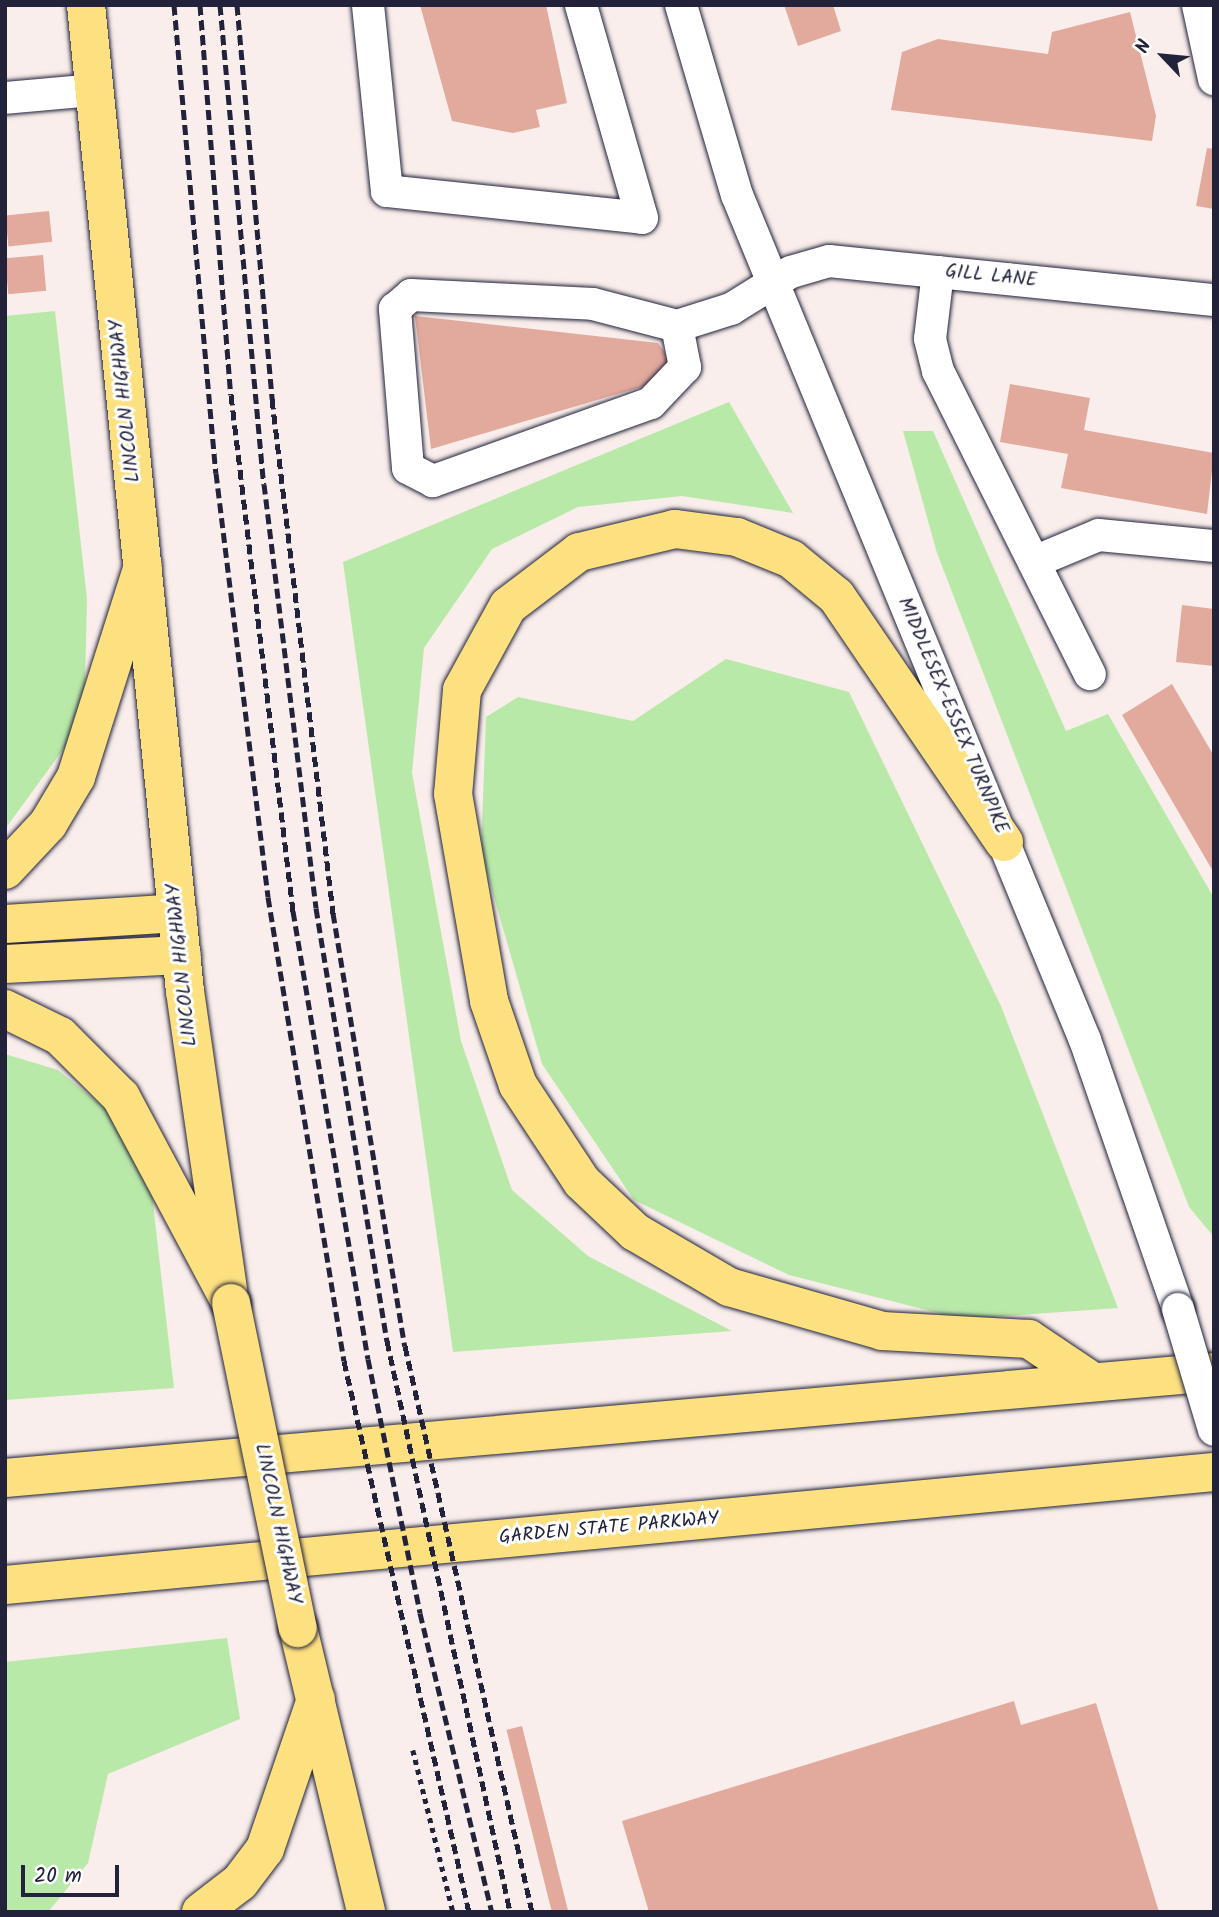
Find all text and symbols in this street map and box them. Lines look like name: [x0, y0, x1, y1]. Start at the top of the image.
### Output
north arrow: [1128, 21, 1198, 91]
text: N: [1128, 35, 1160, 59]
street label: GILL LANE: [944, 261, 1038, 293]
street label: LINCOLN HIGHWAY: [106, 319, 146, 483]
street label: MIDDLESEX-ESSEX TURNPIKE: [892, 594, 1012, 838]
street label: LINCOLN HIGHWAY: [163, 883, 203, 1047]
street label: LINCOLN HIGHWAY: [249, 1442, 305, 1606]
street label: GARDEN STATE PARKWAY: [498, 1508, 720, 1550]
scale bar: [24, 1850, 122, 1894]
text: 20 m: [34, 1860, 82, 1893]

